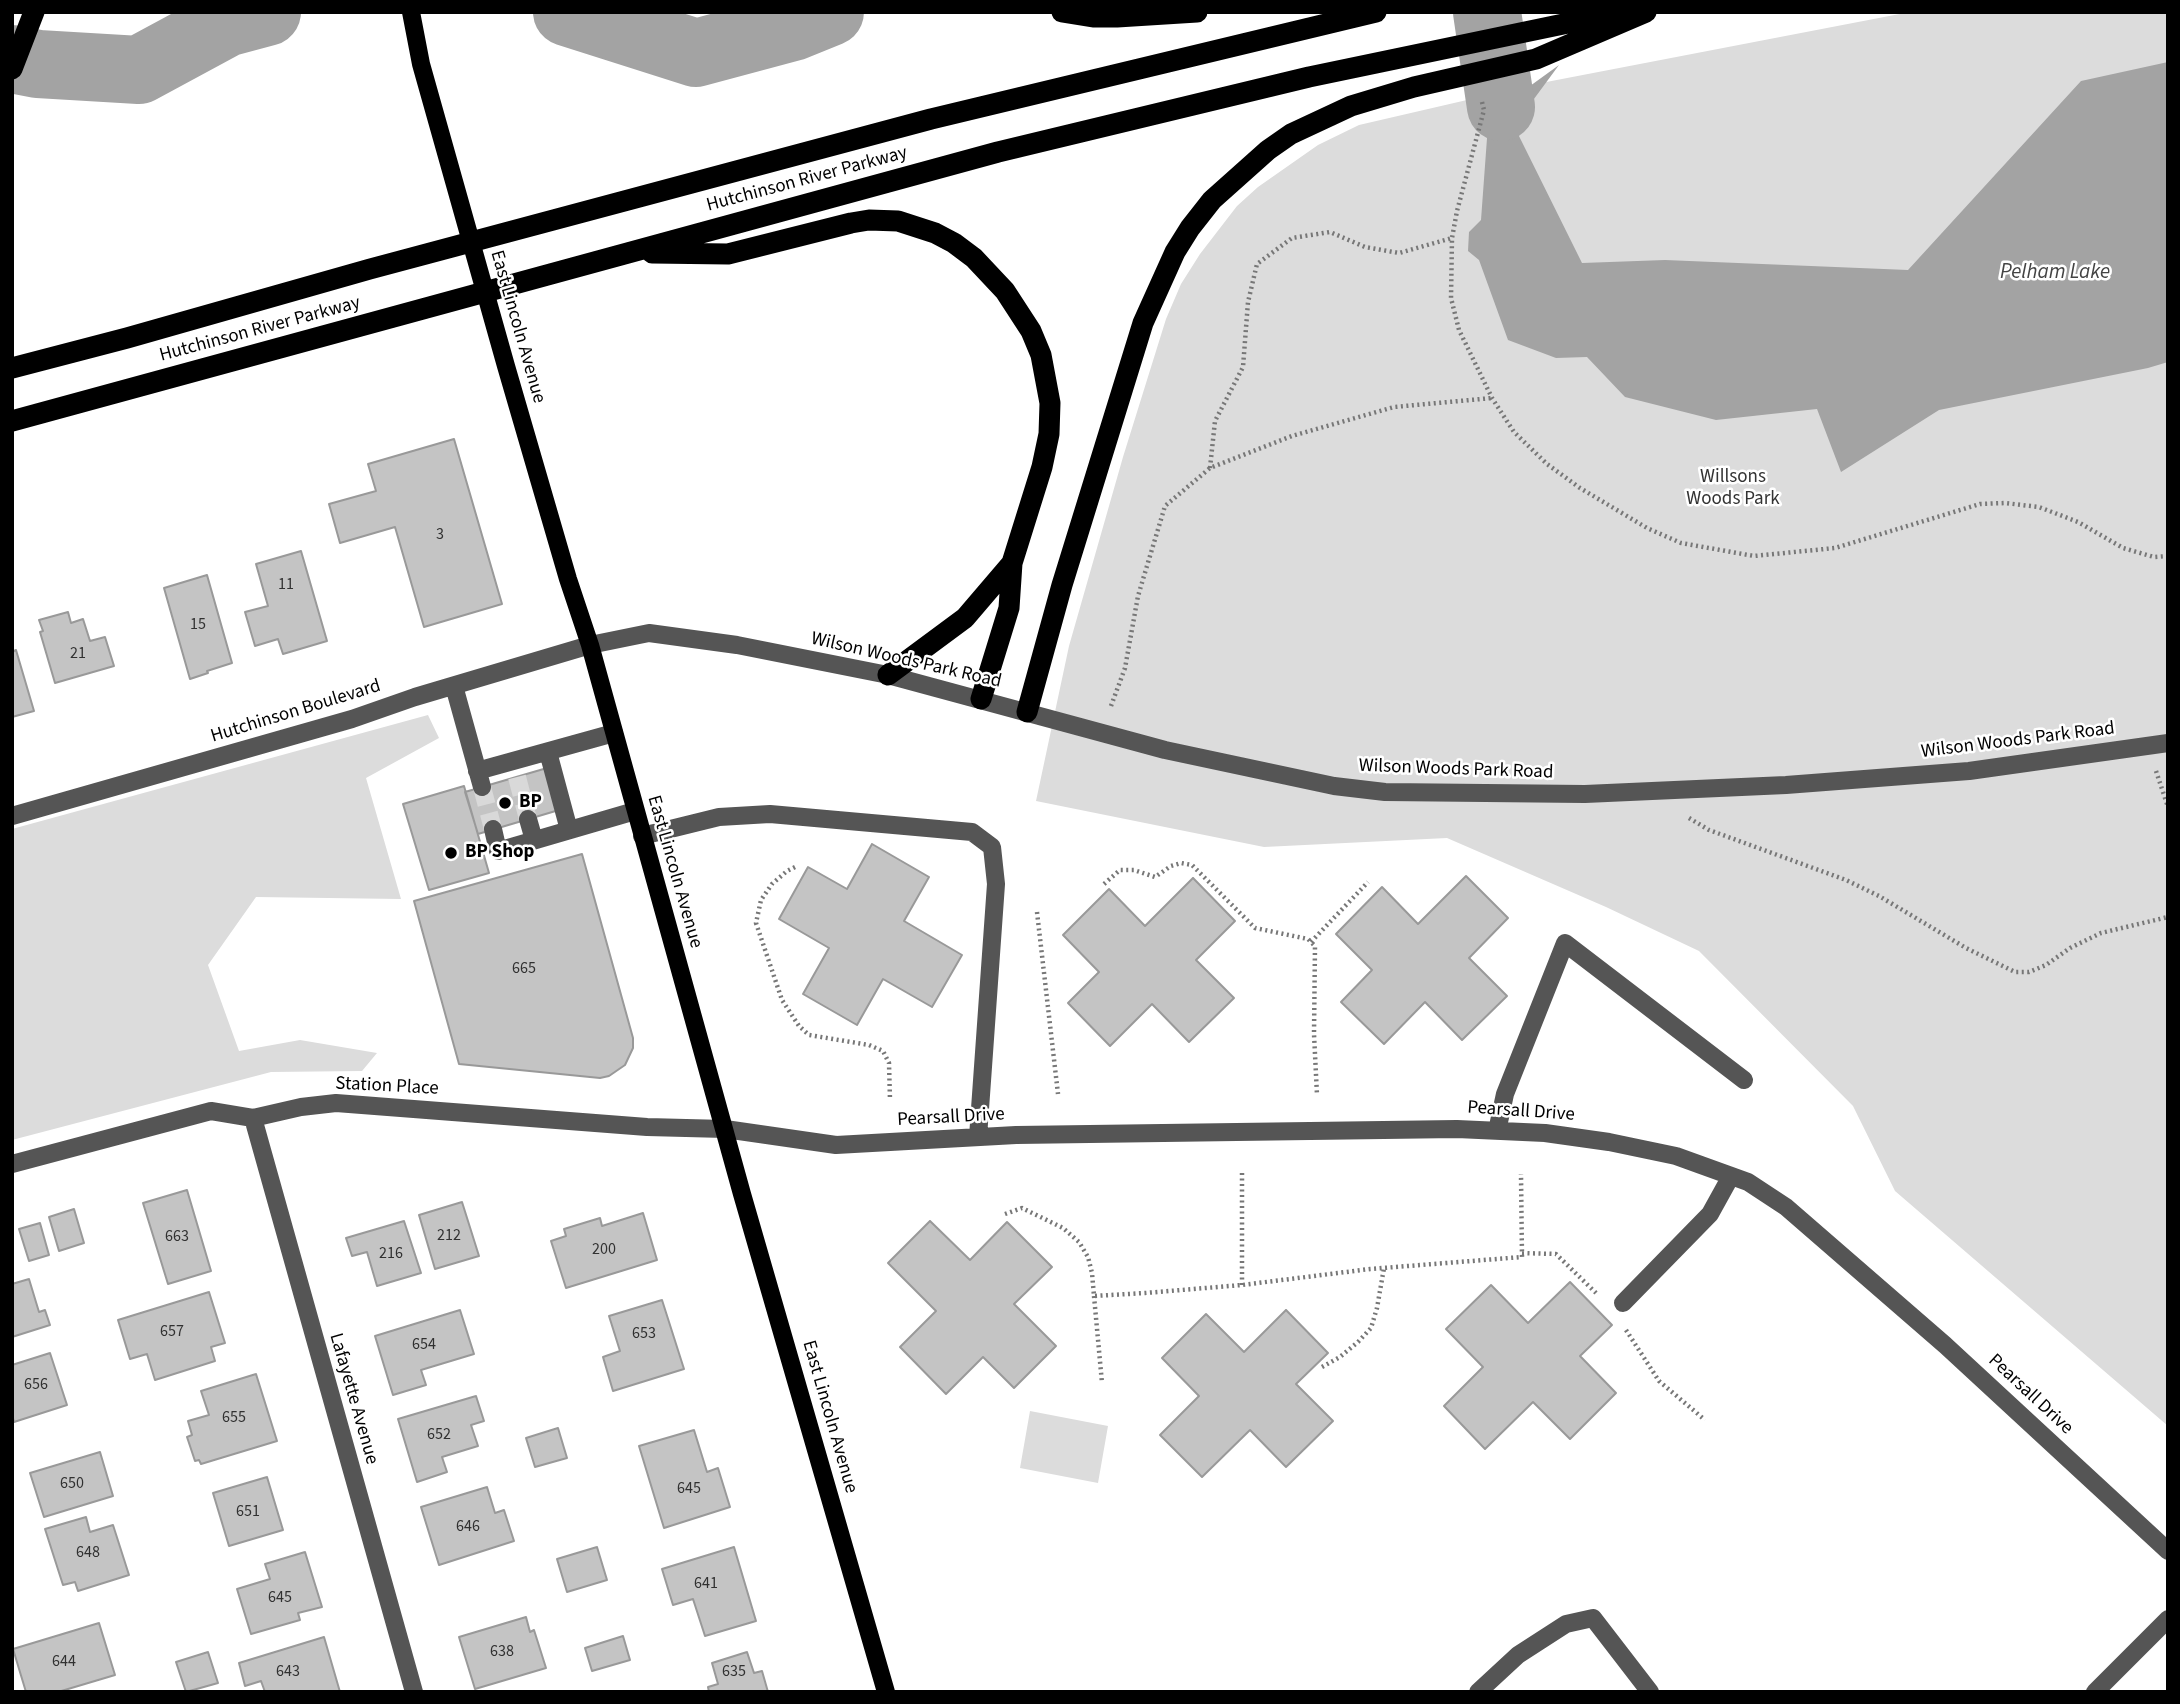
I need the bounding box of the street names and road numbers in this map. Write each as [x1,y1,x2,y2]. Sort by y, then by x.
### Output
street label: Hutchinson River Parkway [704,142,910,218]
street label: East Lincoln Avenue [484,248,550,406]
street label: Hutchinson River Parkway [157,292,363,368]
street label: Wilson Woods Park Road [809,628,1003,694]
street label: Hutchinson Boulevard [208,675,384,749]
street label: Wilson Woods Park Road [1920,718,2116,764]
street label: Wilson Woods Park Road [1358,755,1554,785]
street label: East Lincoln Avenue [641,793,707,951]
street label: Station Place [335,1073,439,1101]
street label: Pearsall Drive [1466,1097,1576,1127]
street label: Pearsall Drive [897,1104,1005,1132]
street label: Lafayette Avenue [323,1331,383,1467]
street label: East Lincoln Avenue [796,1338,862,1496]
street label: Pearsall Drive [1983,1350,2077,1440]

